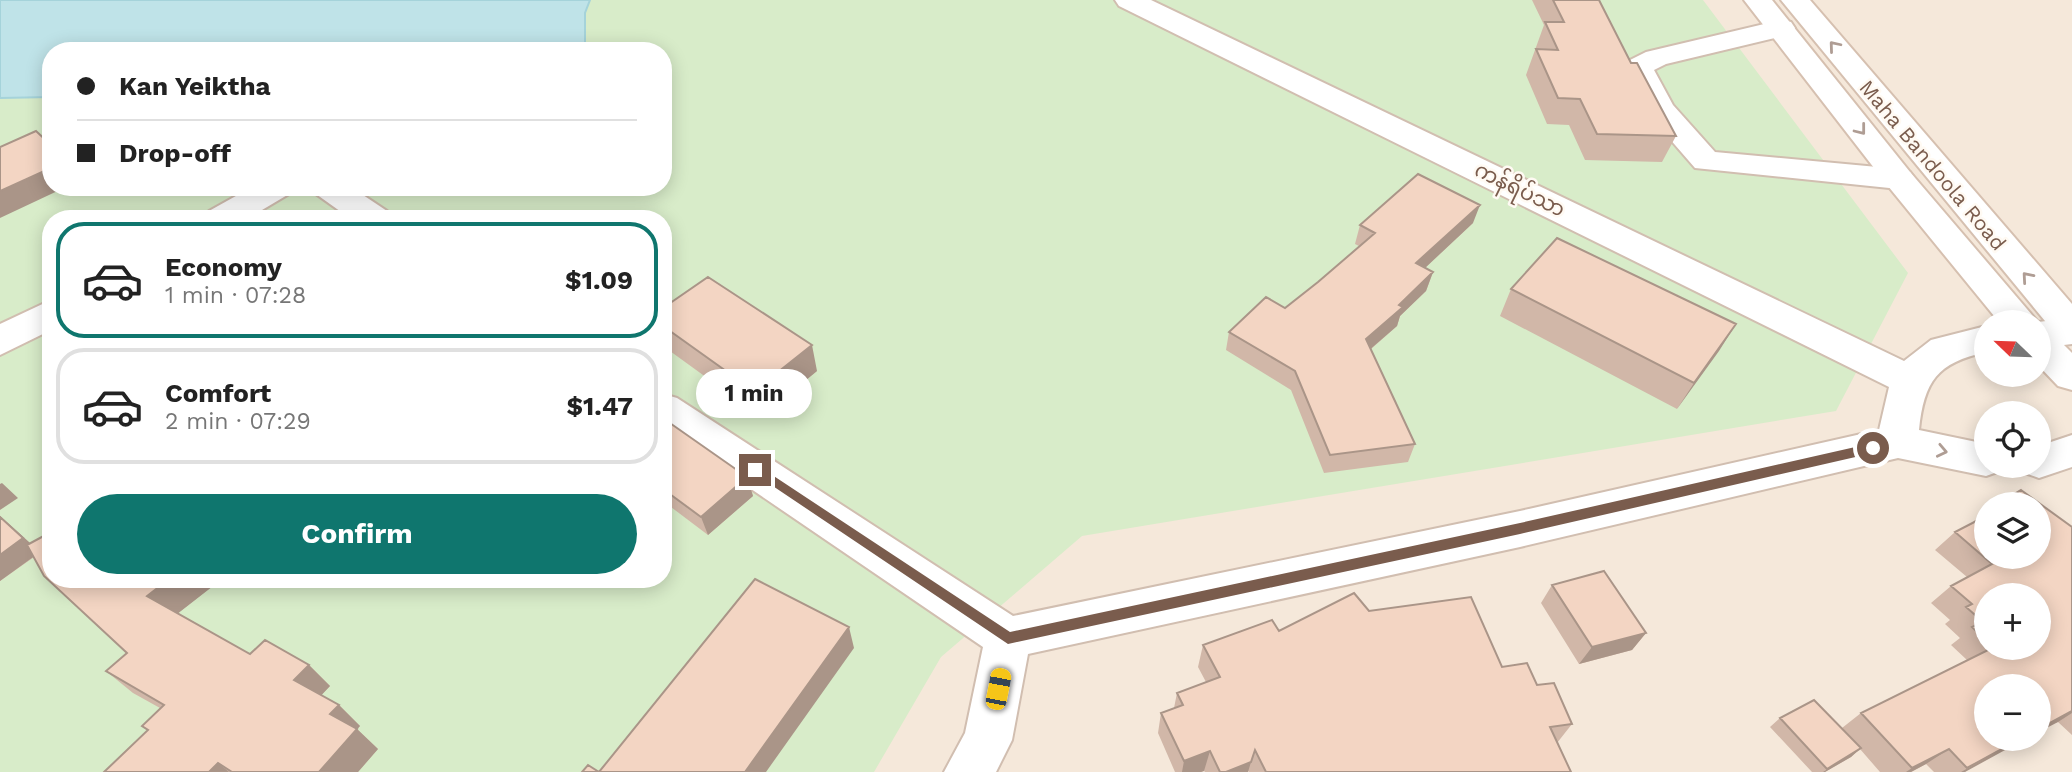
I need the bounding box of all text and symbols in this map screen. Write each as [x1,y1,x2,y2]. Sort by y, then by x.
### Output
one-way arrow [1830,41,1842,54]
text: Kan Yeiktha [119,71,271,101]
street label: Maha Bandoola Road [1854,75,2012,255]
one-way arrow [1853,123,1866,135]
text: Drop-off [119,138,231,168]
street label: ကန်ရိပ်သာ [1469,154,1571,226]
icon: car [81,249,144,312]
text: Economy [165,252,282,282]
text: $1.09 [565,265,633,295]
one-way arrow [2023,273,2035,286]
text: 1 min · 07:28 [165,282,306,309]
north arrow [1974,310,2051,387]
map controls [1974,310,2051,751]
callout: 1 min [697,368,813,418]
icon: car [81,375,144,438]
text: Comfort [165,378,271,408]
text: 1 min [724,380,784,407]
text: $1.47 [566,391,633,421]
button: locate [1974,401,2051,478]
text: 2 min · 07:29 [165,408,311,435]
route start [1857,432,1889,464]
one-way arrow [1936,442,1948,457]
route end [739,454,771,486]
button: layers [1974,492,2051,569]
button: Confirm [77,494,637,574]
button: + [1974,583,2051,660]
car [984,666,1013,712]
button: − [1974,674,2051,751]

